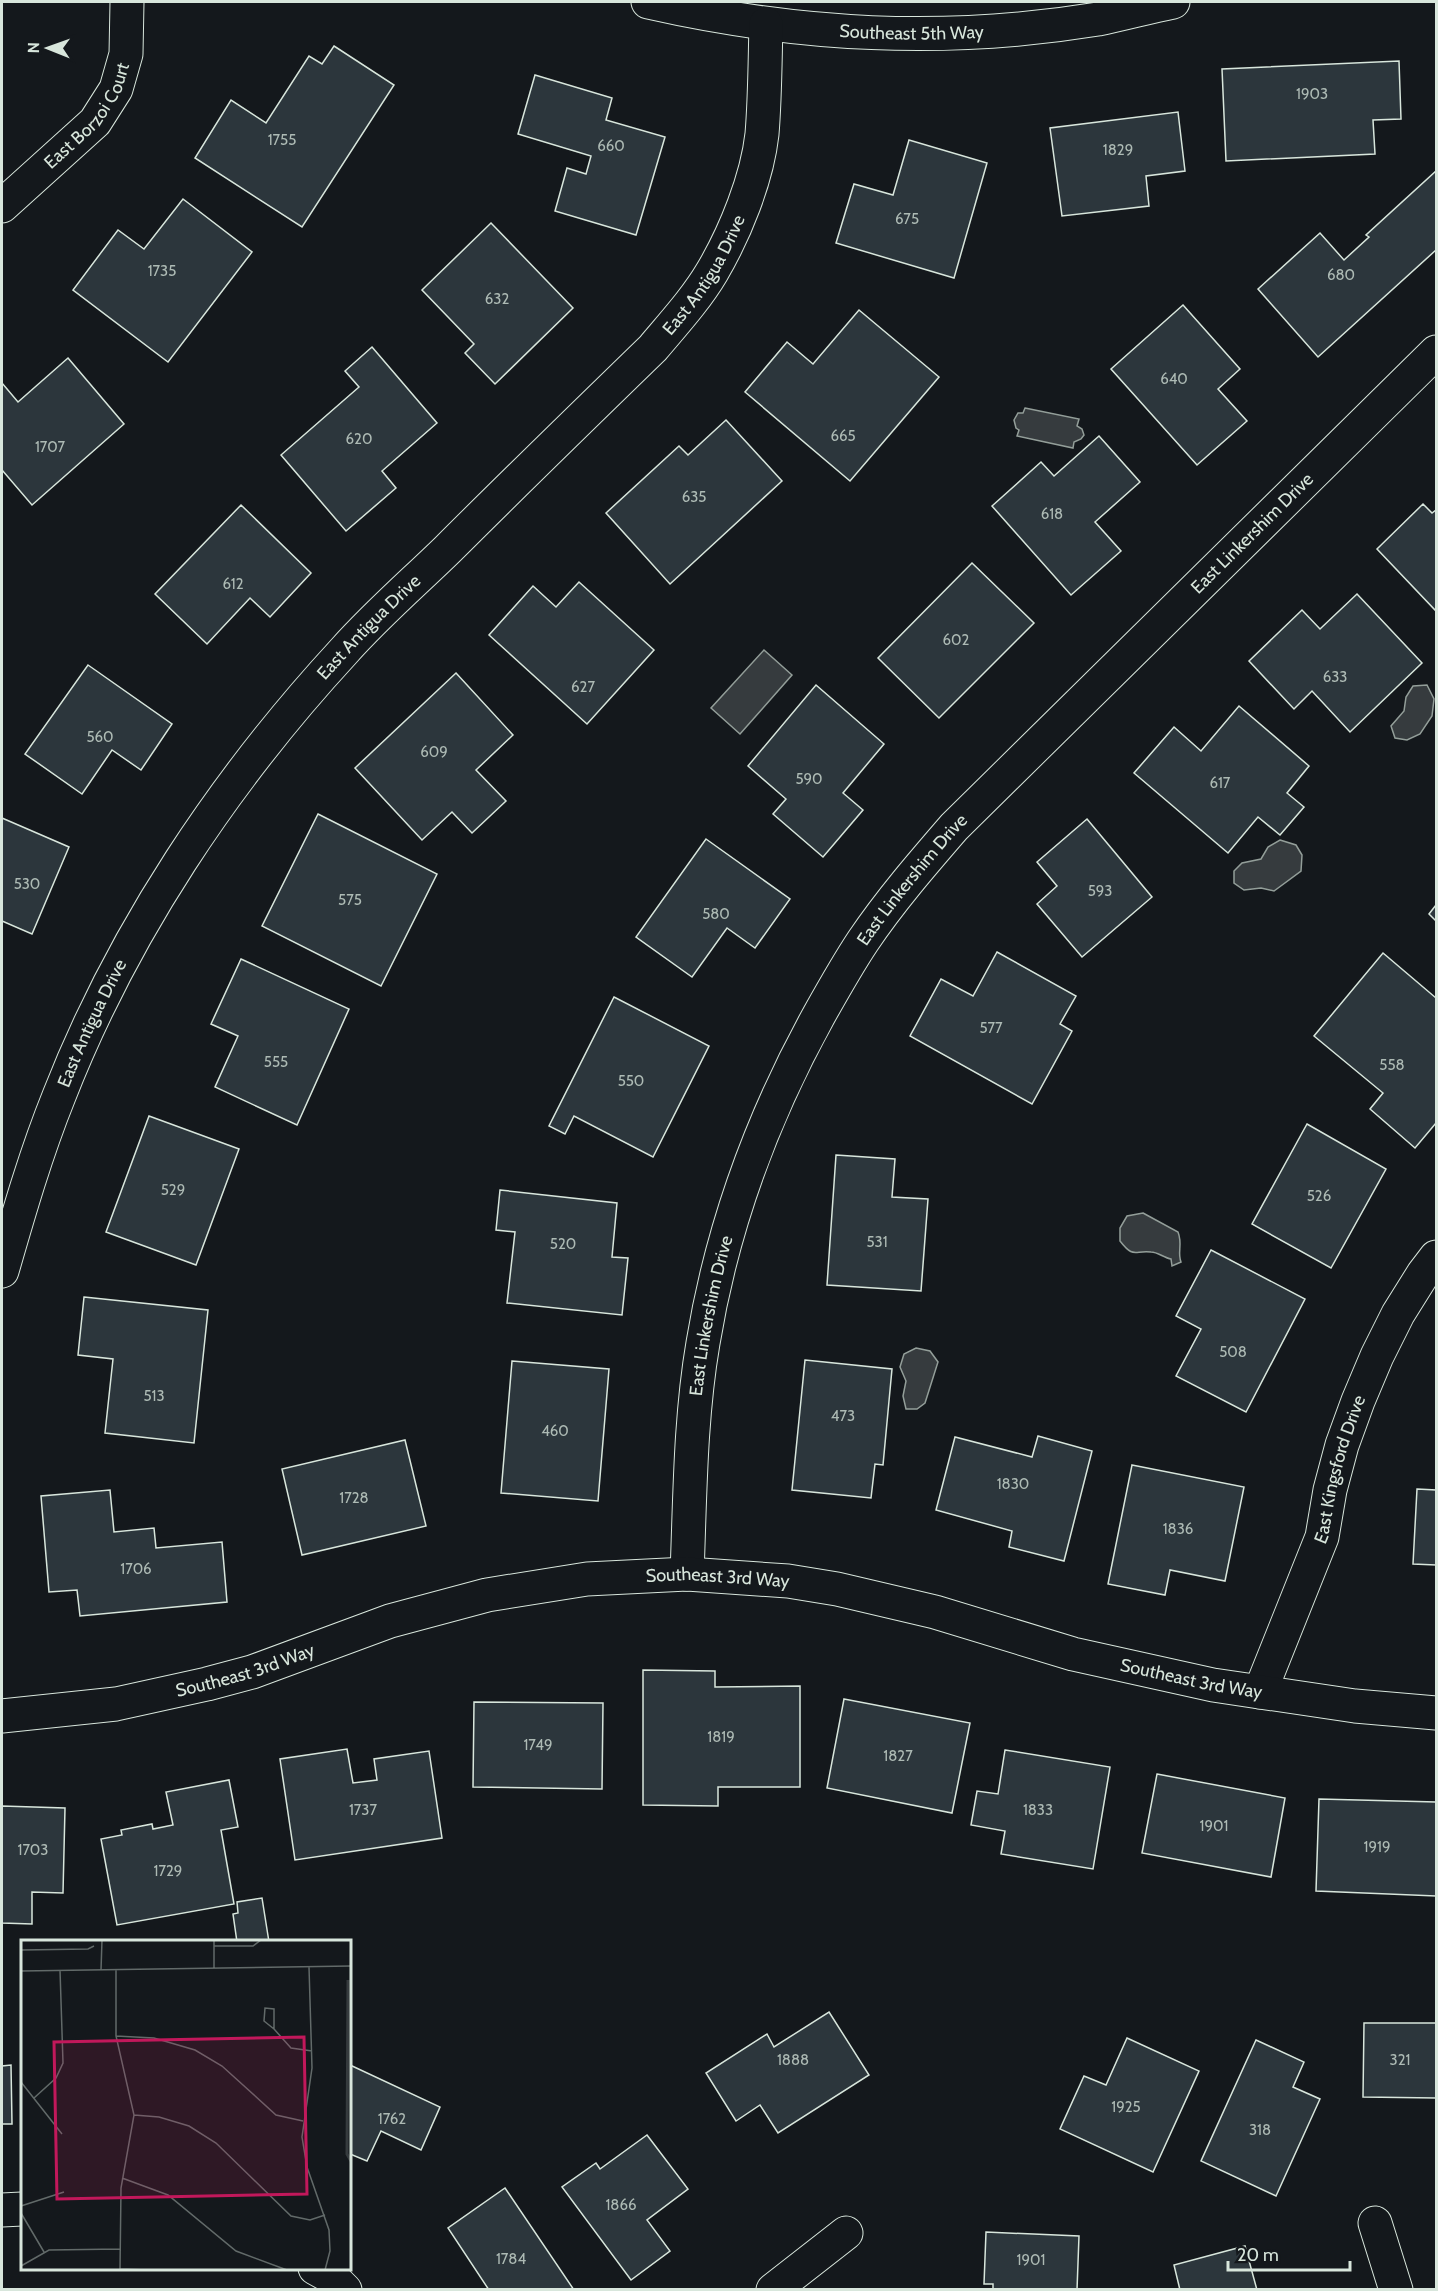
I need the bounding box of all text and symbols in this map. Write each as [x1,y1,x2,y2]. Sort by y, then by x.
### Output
north arrow [18,18,78,78]
street label: Southeast 5th Way [839,20,984,45]
text: N [24,42,43,54]
street label: East Borzoi Court [40,60,134,173]
house number: 1903 [1296,85,1328,103]
house number: 1755 [268,131,296,149]
house number: 660 [597,137,625,155]
house number: 1829 [1103,141,1133,159]
house number: 675 [895,210,919,228]
street label: East Antigua Drive [658,212,750,340]
house number: 1735 [148,262,176,280]
house number: 680 [1327,266,1355,284]
house number: 632 [485,290,509,308]
house number: 640 [1160,370,1188,388]
house number: 665 [830,427,856,445]
house number: 620 [346,430,372,448]
house number: 1707 [35,438,66,456]
street label: East Linkershim Drive [1186,468,1318,598]
house number: 635 [682,488,706,506]
house number: 618 [1041,505,1063,523]
street label: East Antigua Drive [312,570,425,684]
house number: 612 [222,575,244,593]
house number: 602 [943,631,970,649]
house number: 633 [1323,668,1347,686]
house number: 627 [571,678,595,696]
house number: 560 [86,728,114,746]
house number: 609 [420,743,448,761]
house number: 590 [795,770,823,788]
house number: 617 [1210,774,1231,792]
street label: East Linkershim Drive [852,809,972,950]
house number: 530 [14,875,40,893]
house number: 593 [1088,882,1112,900]
house number: 575 [338,891,362,909]
house number: 580 [702,905,730,923]
street label: East Antigua Drive [53,955,131,1090]
house number: 577 [979,1019,1003,1037]
house number: 555 [264,1053,288,1071]
house number: 558 [1379,1056,1405,1074]
house number: 550 [618,1072,644,1090]
house number: 529 [161,1181,185,1199]
house number: 526 [1307,1187,1331,1205]
street label: East Linkershim Drive [685,1233,738,1397]
house number: 531 [866,1233,888,1251]
house number: 520 [550,1235,576,1253]
house number: 508 [1219,1343,1247,1361]
house number: 513 [143,1387,165,1405]
street label: East Kingsford Drive [1309,1392,1370,1547]
house number: 473 [831,1407,855,1425]
house number: 460 [541,1422,569,1440]
house number: 1830 [997,1475,1029,1493]
house number: 1728 [339,1489,369,1507]
house number: 1836 [1163,1520,1193,1538]
house number: 1706 [120,1560,152,1578]
street label: Southeast 3rd Way [645,1563,790,1592]
street label: Southeast 3rd Way [174,1639,317,1702]
street label: Southeast 3rd Way [1118,1654,1264,1703]
house number: 1819 [707,1728,735,1746]
house number: 1749 [523,1736,553,1754]
house number: 1827 [883,1747,913,1765]
house number: 1737 [349,1801,377,1819]
house number: 1833 [1023,1801,1053,1819]
house number: 1901 [1200,1817,1228,1835]
house number: 1919 [1364,1838,1390,1856]
house number: 1703 [18,1841,48,1859]
house number: 1729 [154,1862,182,1880]
inset map [21,1940,351,2270]
house number: 1888 [777,2051,809,2069]
house number: 321 [1390,2051,1410,2069]
house number: 1925 [1111,2098,1141,2116]
house number: 1762 [378,2110,406,2128]
house number: 318 [1249,2121,1271,2139]
house number: 1866 [605,2196,637,2214]
scale bar [1228,2234,1350,2272]
text: 20 m [1237,2244,1279,2266]
house number: 1784 [496,2250,526,2268]
house number: 1901 [1017,2251,1045,2269]

